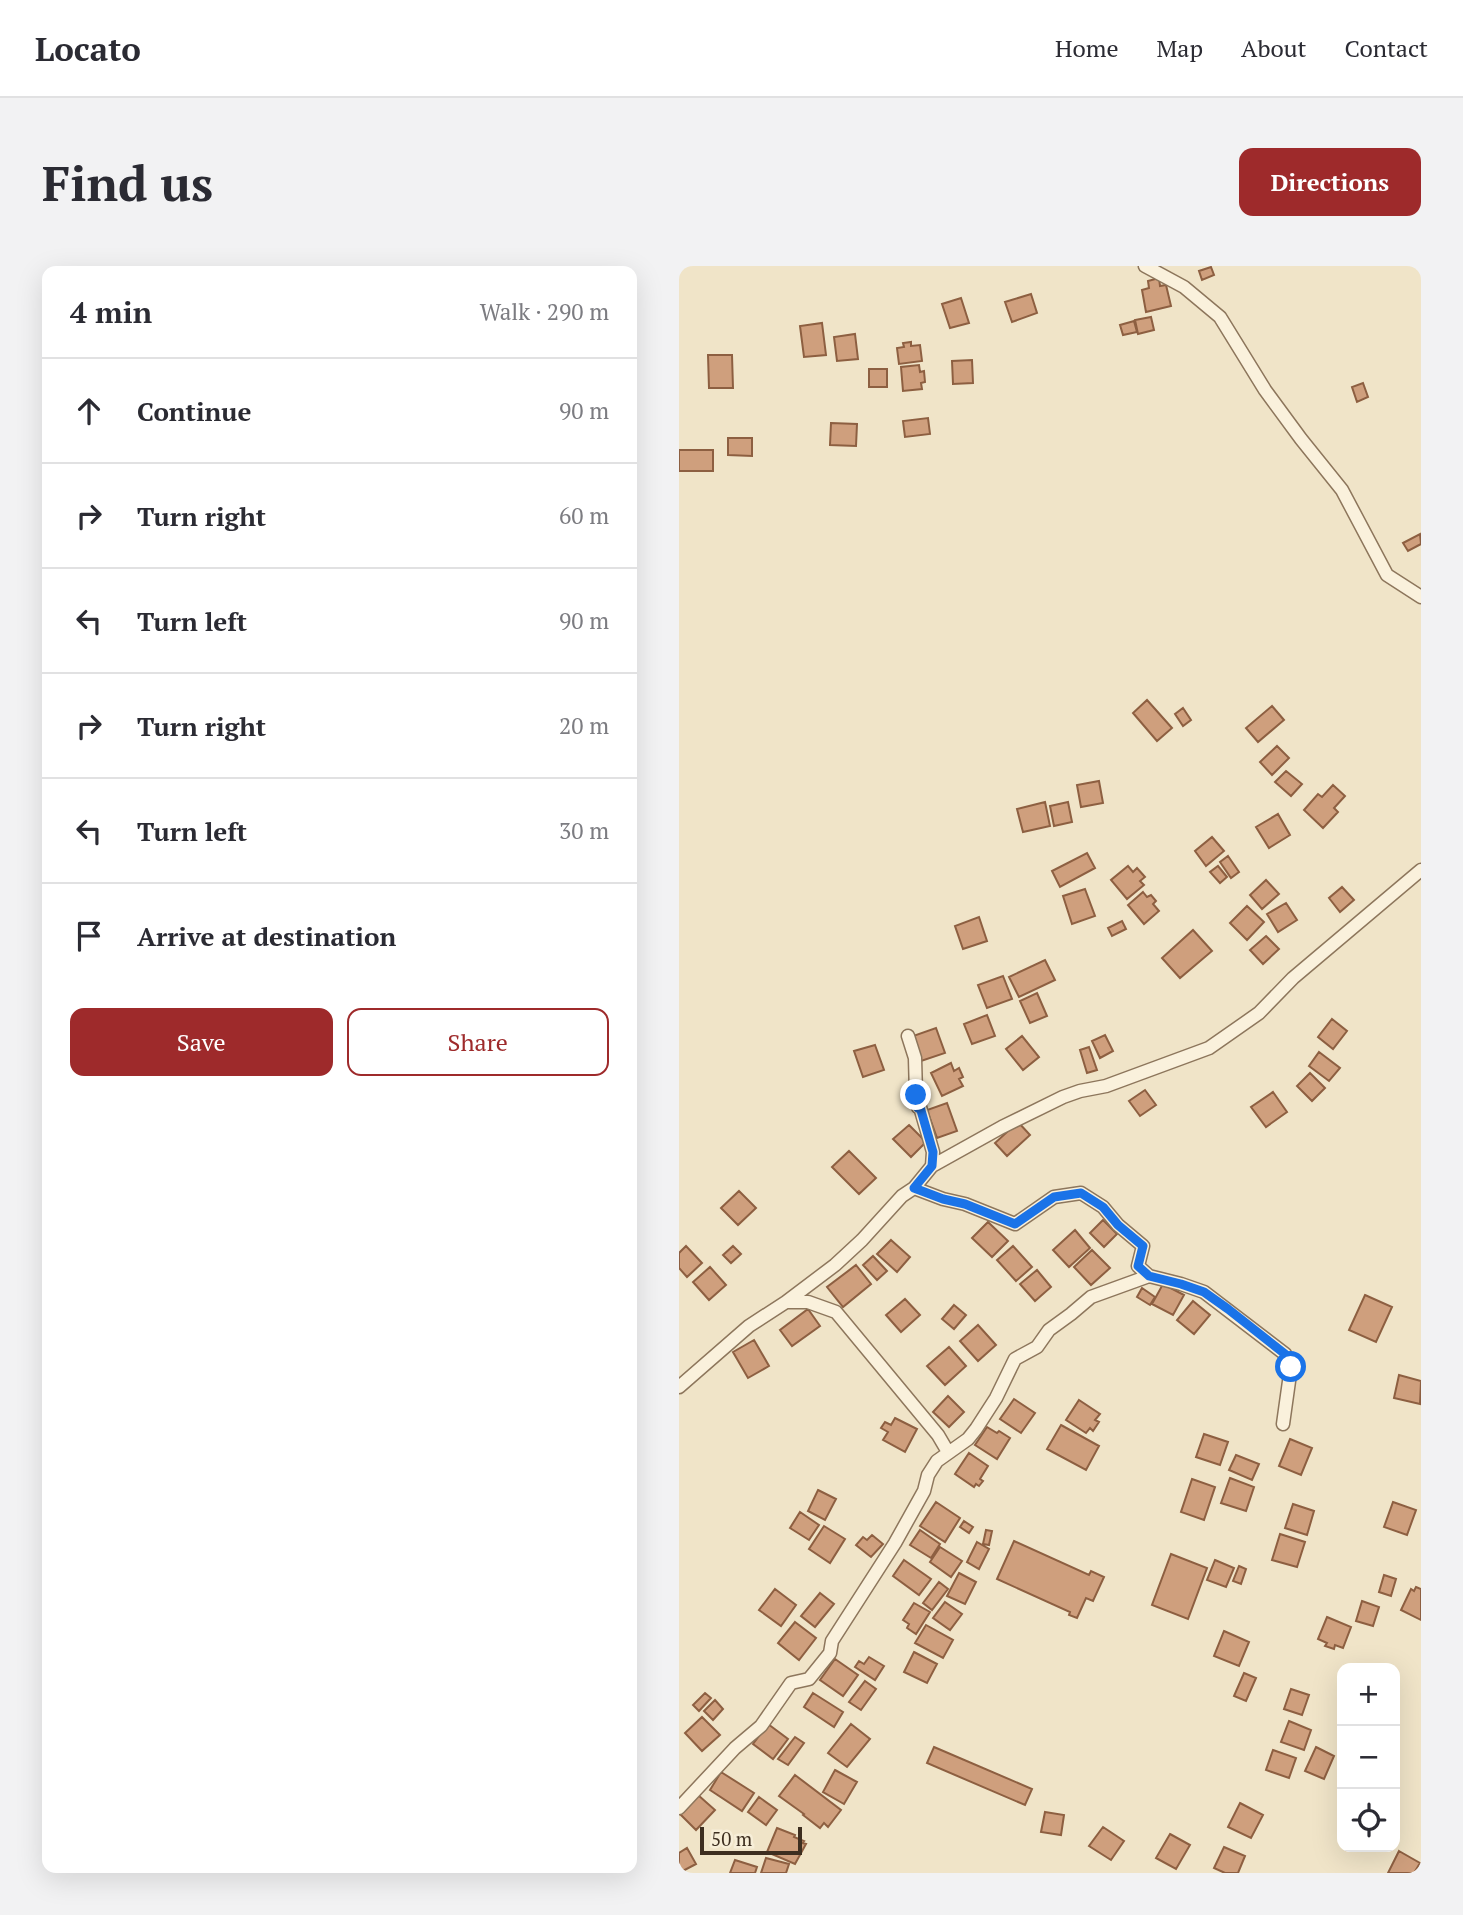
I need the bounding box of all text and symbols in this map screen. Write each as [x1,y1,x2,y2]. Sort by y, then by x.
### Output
text: Locato [35,27,141,70]
text: Home [1055,32,1119,64]
text: Map [1157,32,1203,64]
text: About [1241,32,1307,64]
text: Contact [1345,32,1428,64]
button: Directions [1239,148,1421,216]
text: Find us [42,150,213,215]
text: 4 min [70,292,152,332]
text: Walk · 290 m [480,296,609,327]
icon: ahead [70,392,108,430]
text: Continue [137,394,251,428]
text: 90 m [559,395,609,426]
icon: right [70,497,108,535]
text: Turn right [137,499,266,533]
text: 60 m [559,500,609,531]
icon: left [70,602,108,640]
text: Turn left [137,604,247,638]
text: 90 m [559,605,609,636]
icon: right [70,707,108,745]
text: Turn right [137,709,266,743]
text: 20 m [559,710,609,741]
icon: left [70,812,108,850]
text: Turn left [137,814,247,848]
text: 30 m [559,815,609,846]
icon: arrive [70,917,108,955]
text: Arrive at destination [137,919,396,953]
button: Save [70,1008,333,1076]
button: Share [347,1008,609,1076]
route end [900,1079,931,1110]
route start [1275,1351,1306,1382]
map controls [1337,1663,1400,1852]
button: + [1337,1663,1400,1726]
button: − [1337,1726,1400,1789]
button: locate [1337,1789,1400,1852]
scale bar [700,1824,801,1856]
text: 50 m [711,1826,752,1851]

